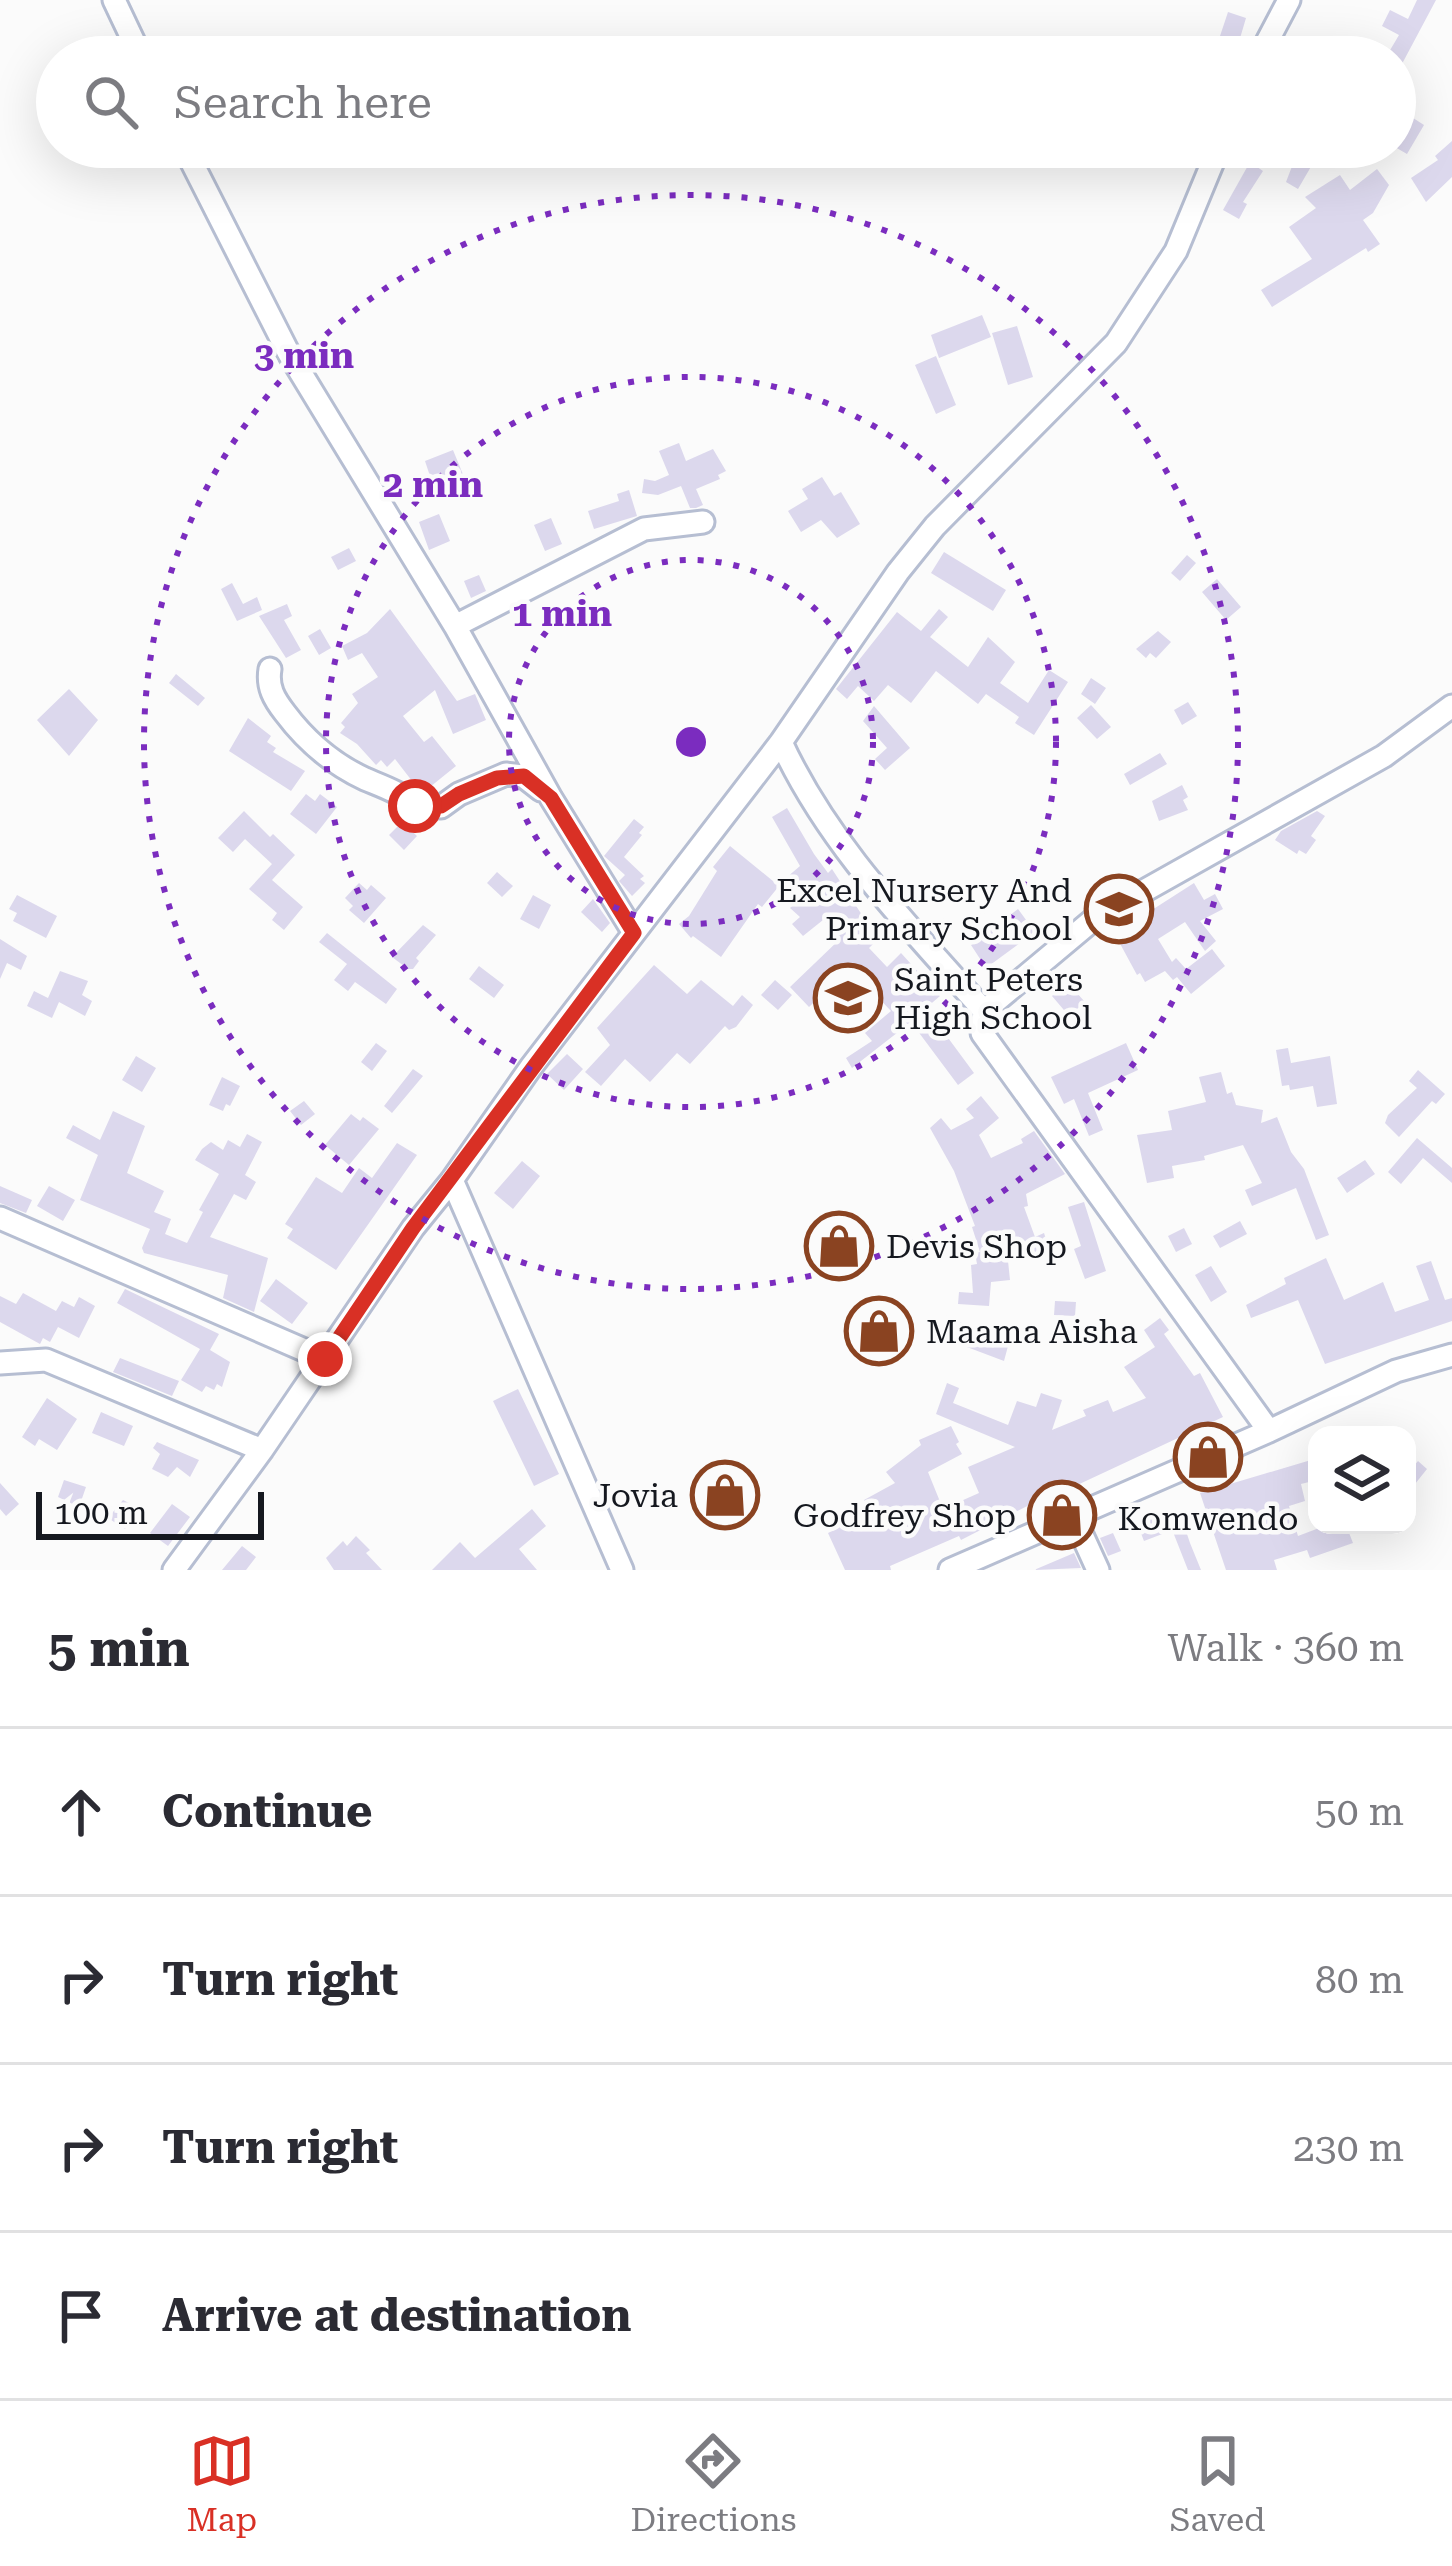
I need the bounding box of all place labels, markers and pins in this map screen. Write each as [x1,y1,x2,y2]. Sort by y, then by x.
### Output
centre of rings [670,721,712,763]
place label: Excel Nursery And Primary School [776,871,1072,948]
school or university icon: Excel Nursery And Primary School [1084,874,1154,944]
place label: Saint Peters High School [894,960,1092,1037]
school or university icon: Saint Peters High School [813,963,883,1033]
shop icon: Devis Shop [804,1211,874,1281]
place label: Devis Shop [886,1227,1067,1266]
shop icon: Maama Aisha [844,1296,914,1366]
place label: Maama Aisha [926,1312,1138,1351]
shop icon: Komwendo [1173,1422,1243,1492]
shop icon: Jovia [690,1460,760,1530]
place label: Jovia [593,1476,678,1515]
shop icon: Godfrey Shop [1027,1480,1097,1550]
place label: Godfrey Shop [793,1496,1016,1535]
place label: Komwendo [1118,1499,1298,1538]

